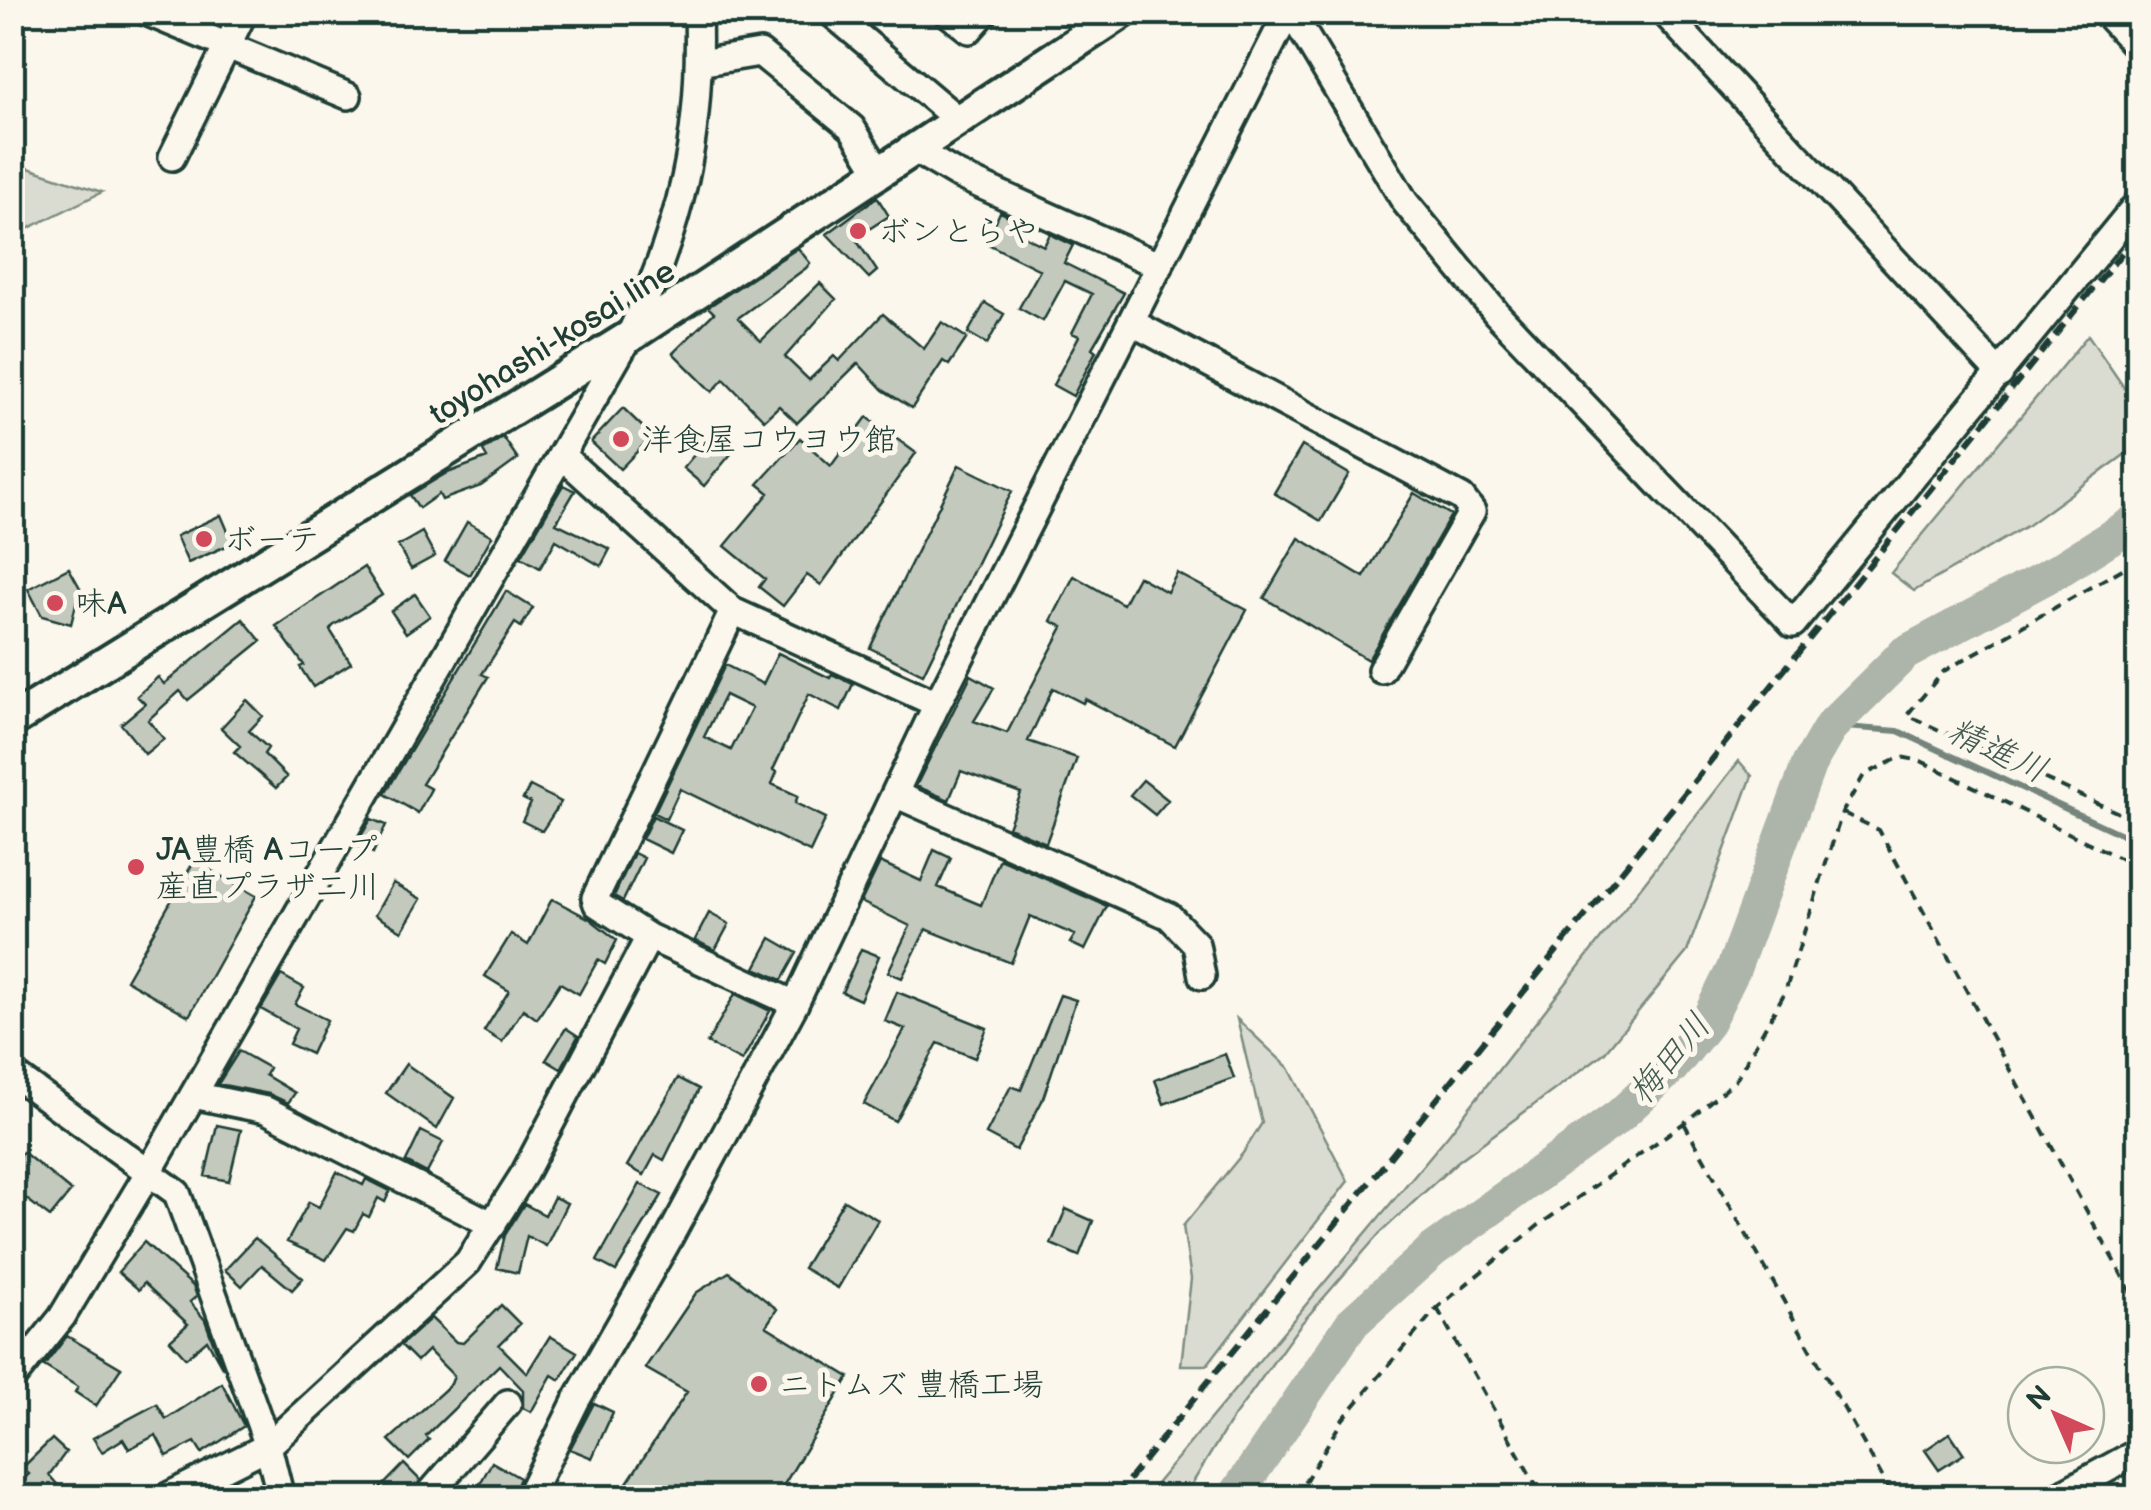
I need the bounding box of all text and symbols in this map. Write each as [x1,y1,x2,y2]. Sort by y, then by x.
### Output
place label: ボンとらや [878,213,1038,252]
marker: ボンとらや [847,220,869,242]
street label: toyohashi-kosai line [423,252,683,435]
place label: 洋食屋コウヨウ館 [641,421,897,460]
marker: 洋食屋コウヨウ館 [610,428,632,450]
place label: ボーテ [224,521,320,560]
marker: ボーテ [193,528,215,550]
place label: 味A [75,585,127,624]
marker: 味A [44,592,66,614]
water label: 精進川 [1941,710,2054,793]
place label: JA豊橋 Aコープ 産直プラザ二川 [156,831,380,907]
marker: JA豊橋 Aコープ 産直プラザ二川 [125,856,147,878]
water label: 梅田川 [1620,1005,1720,1113]
north arrow [2006,1365,2106,1465]
place label: ニトムズ 豊橋工場 [779,1366,1044,1405]
marker: ニトムズ 豊橋工場 [748,1373,770,1395]
text: N [2020,1379,2058,1417]

